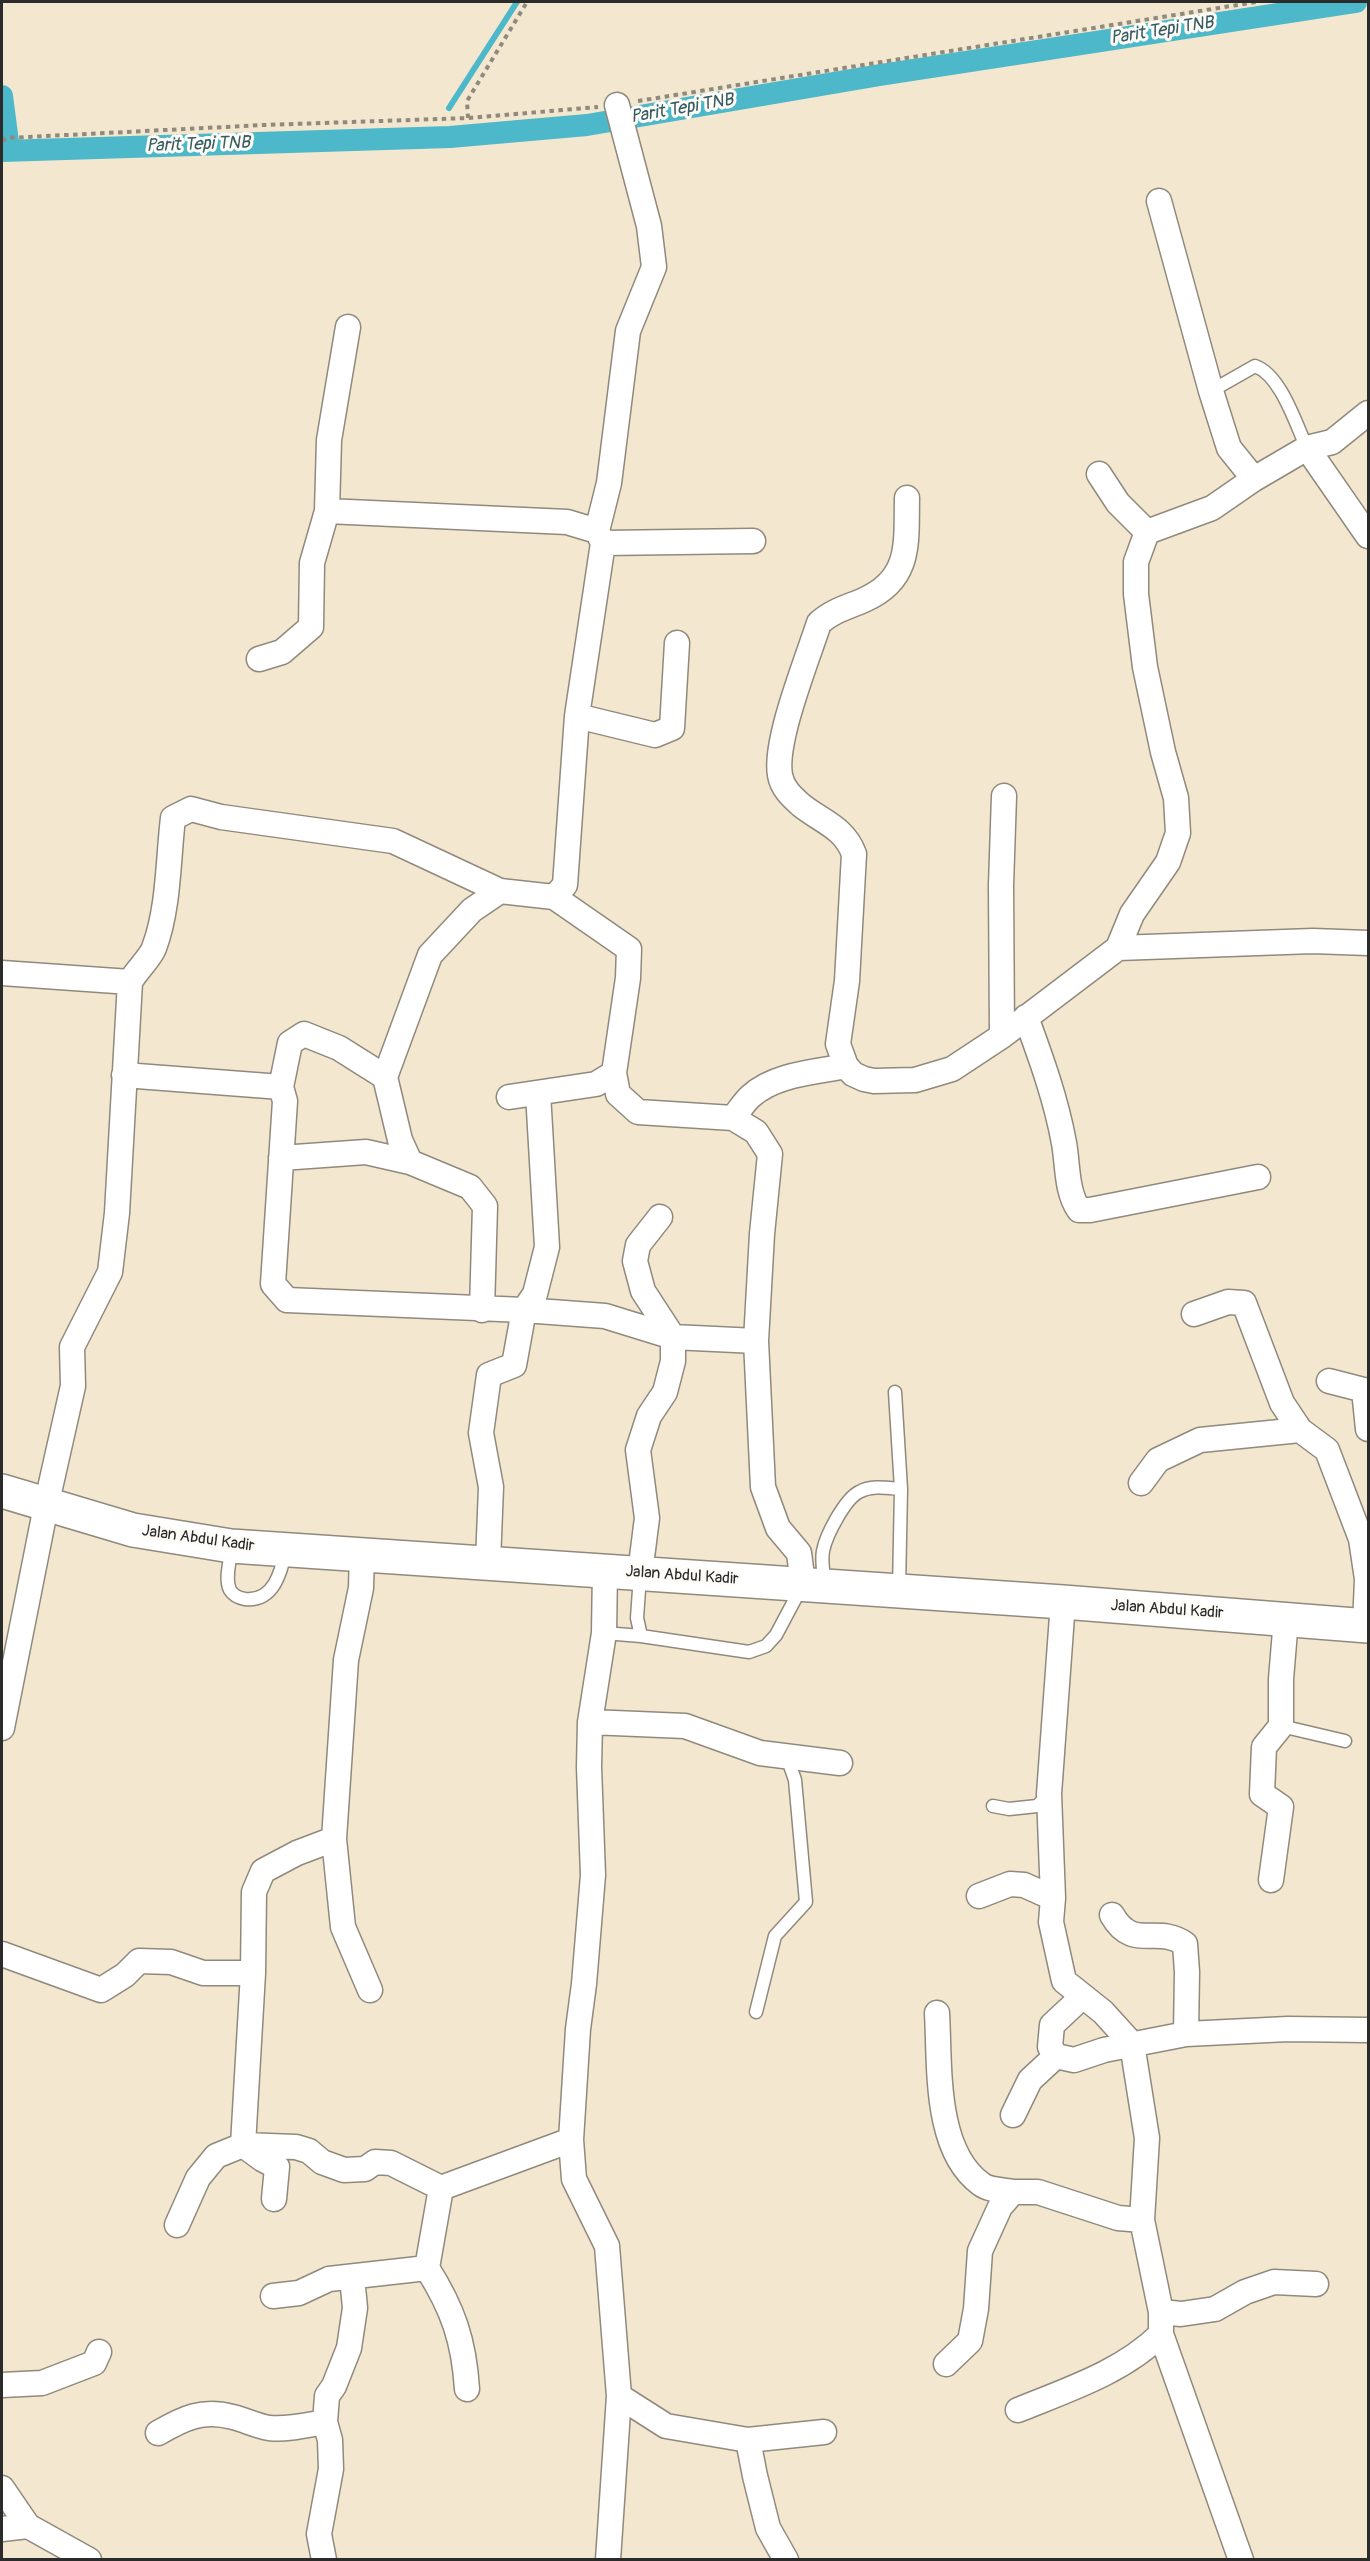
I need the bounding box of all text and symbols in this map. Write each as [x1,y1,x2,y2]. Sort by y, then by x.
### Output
water label: Parit Tepi TNB [1109,12,1215,50]
water label: Parit Tepi TNB [629,89,735,129]
water label: Parit Tepi TNB [146,132,250,158]
street label: Jalan Abdul Kadir [141,1522,255,1556]
street label: Jalan Abdul Kadir [625,1562,739,1590]
street label: Jalan Abdul Kadir [1110,1596,1224,1624]

